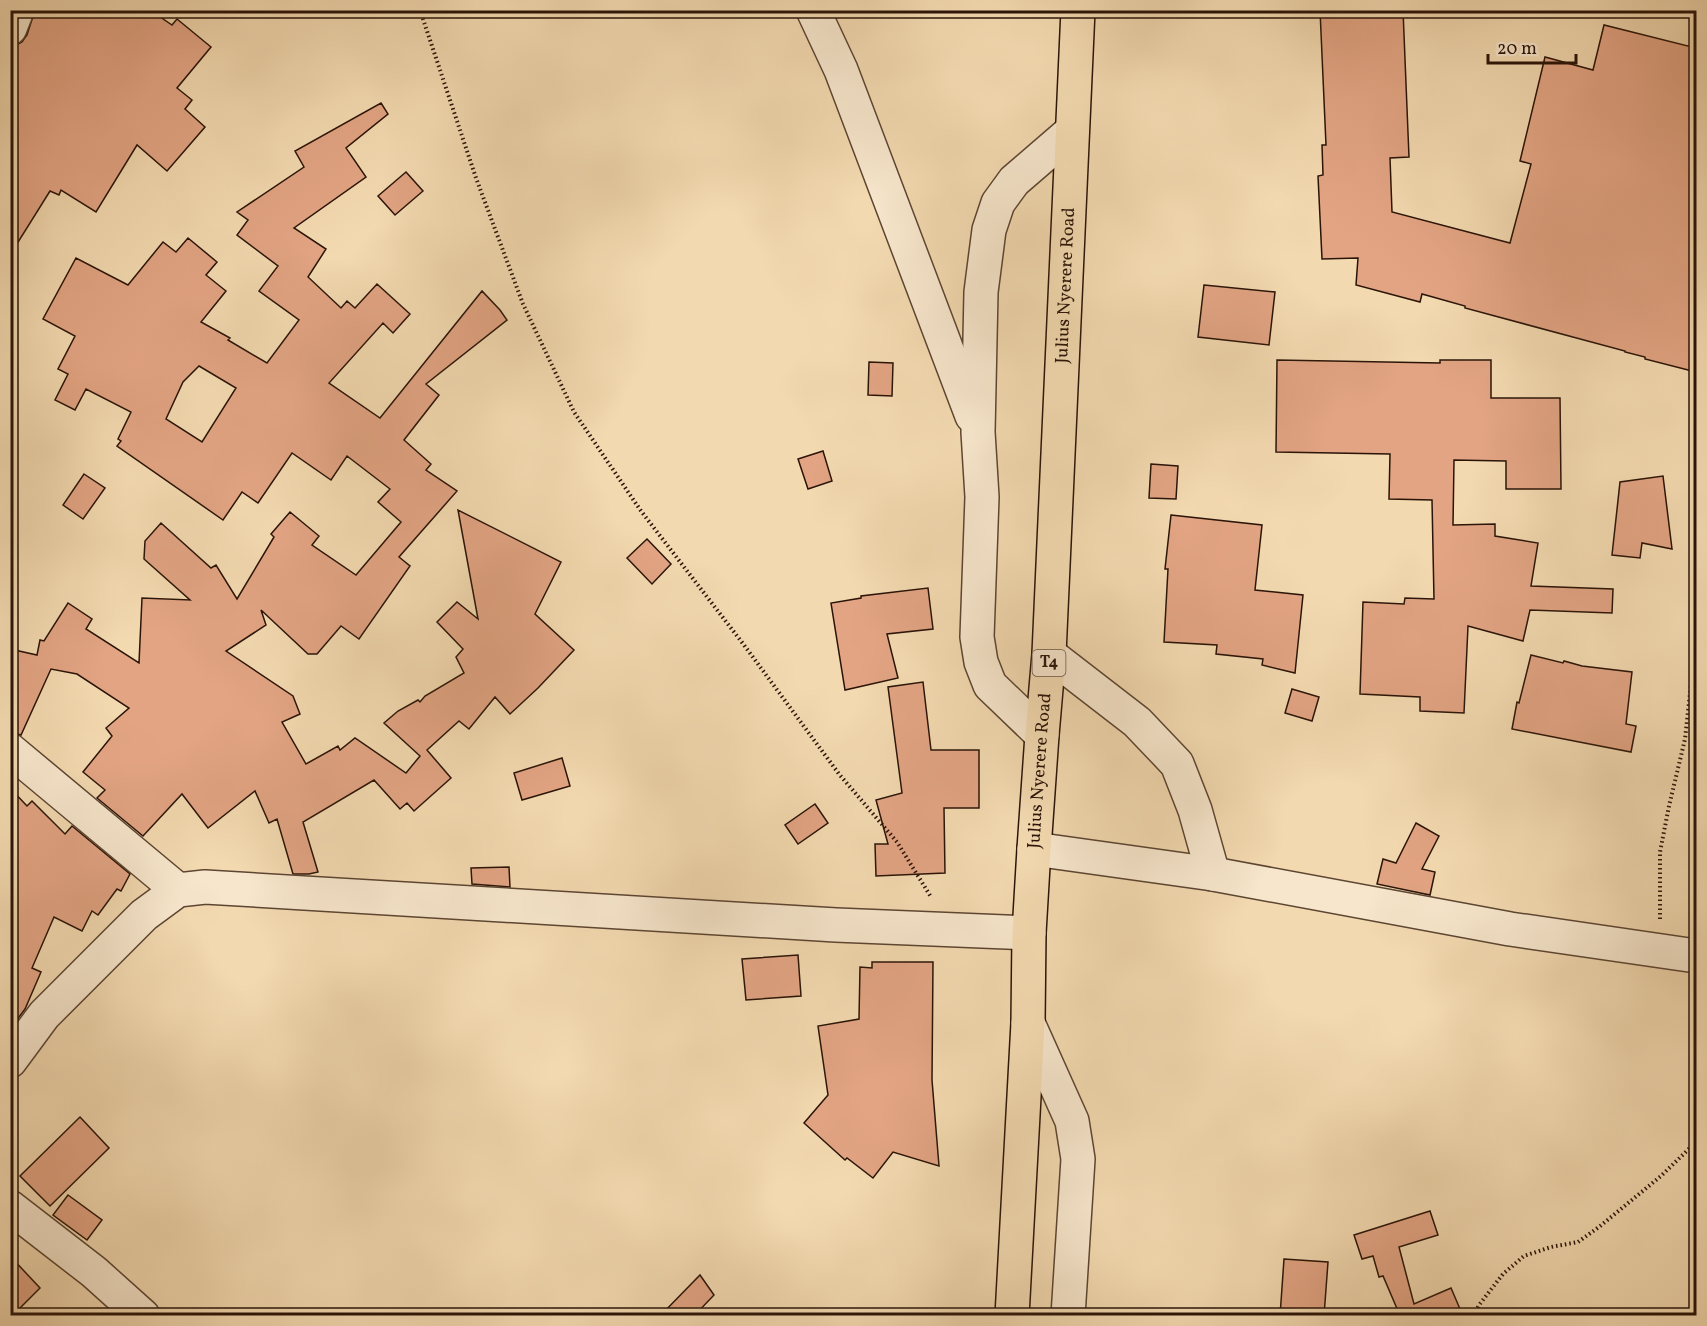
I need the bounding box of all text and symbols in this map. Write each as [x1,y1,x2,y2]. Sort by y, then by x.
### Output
scale bar [1488,27,1576,65]
text: 20 m [1497,37,1537,62]
street label: Julius Nyerere Road [1050,207,1082,364]
road number: T4 [1032,650,1066,676]
street label: Julius Nyerere Road [1022,692,1058,850]

